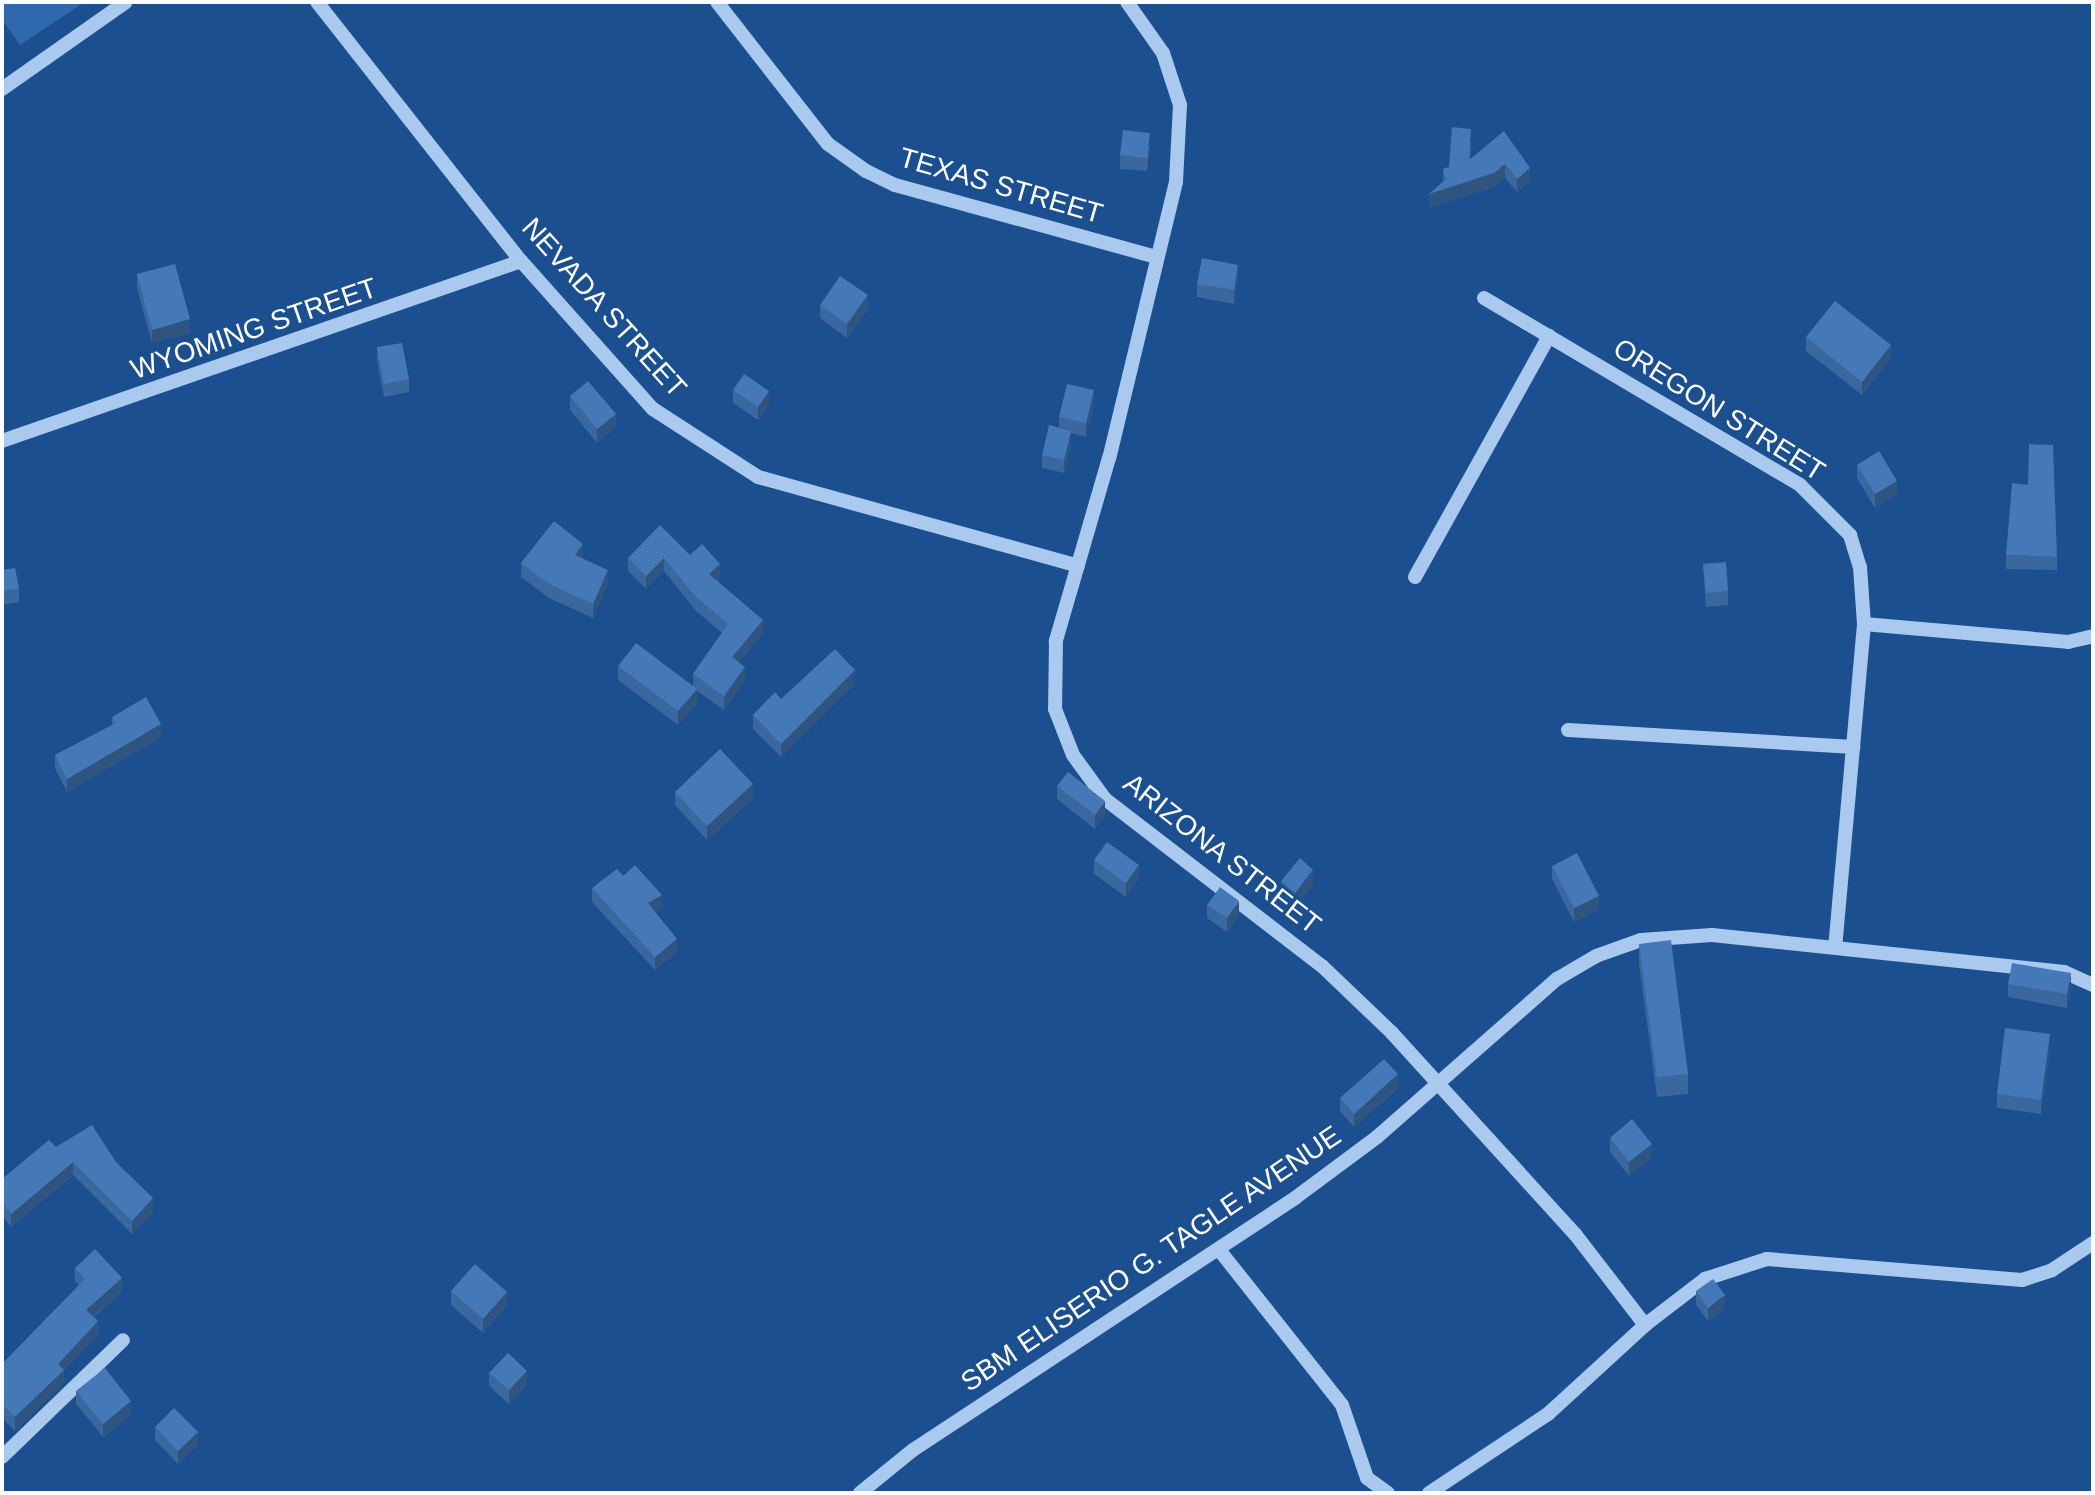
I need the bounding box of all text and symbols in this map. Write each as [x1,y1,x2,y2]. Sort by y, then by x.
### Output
street label: TEXAS STREET [895,141,1107,231]
street label: NEVADA STREET [514,211,694,405]
street label: WYOMING STREET [126,271,382,387]
street label: OREGON STREET [1607,331,1831,489]
street label: ARIZONA STREET [1116,766,1328,942]
street label: SBM ELISERIO G. TAGLE AVENUE [954,1118,1348,1400]

